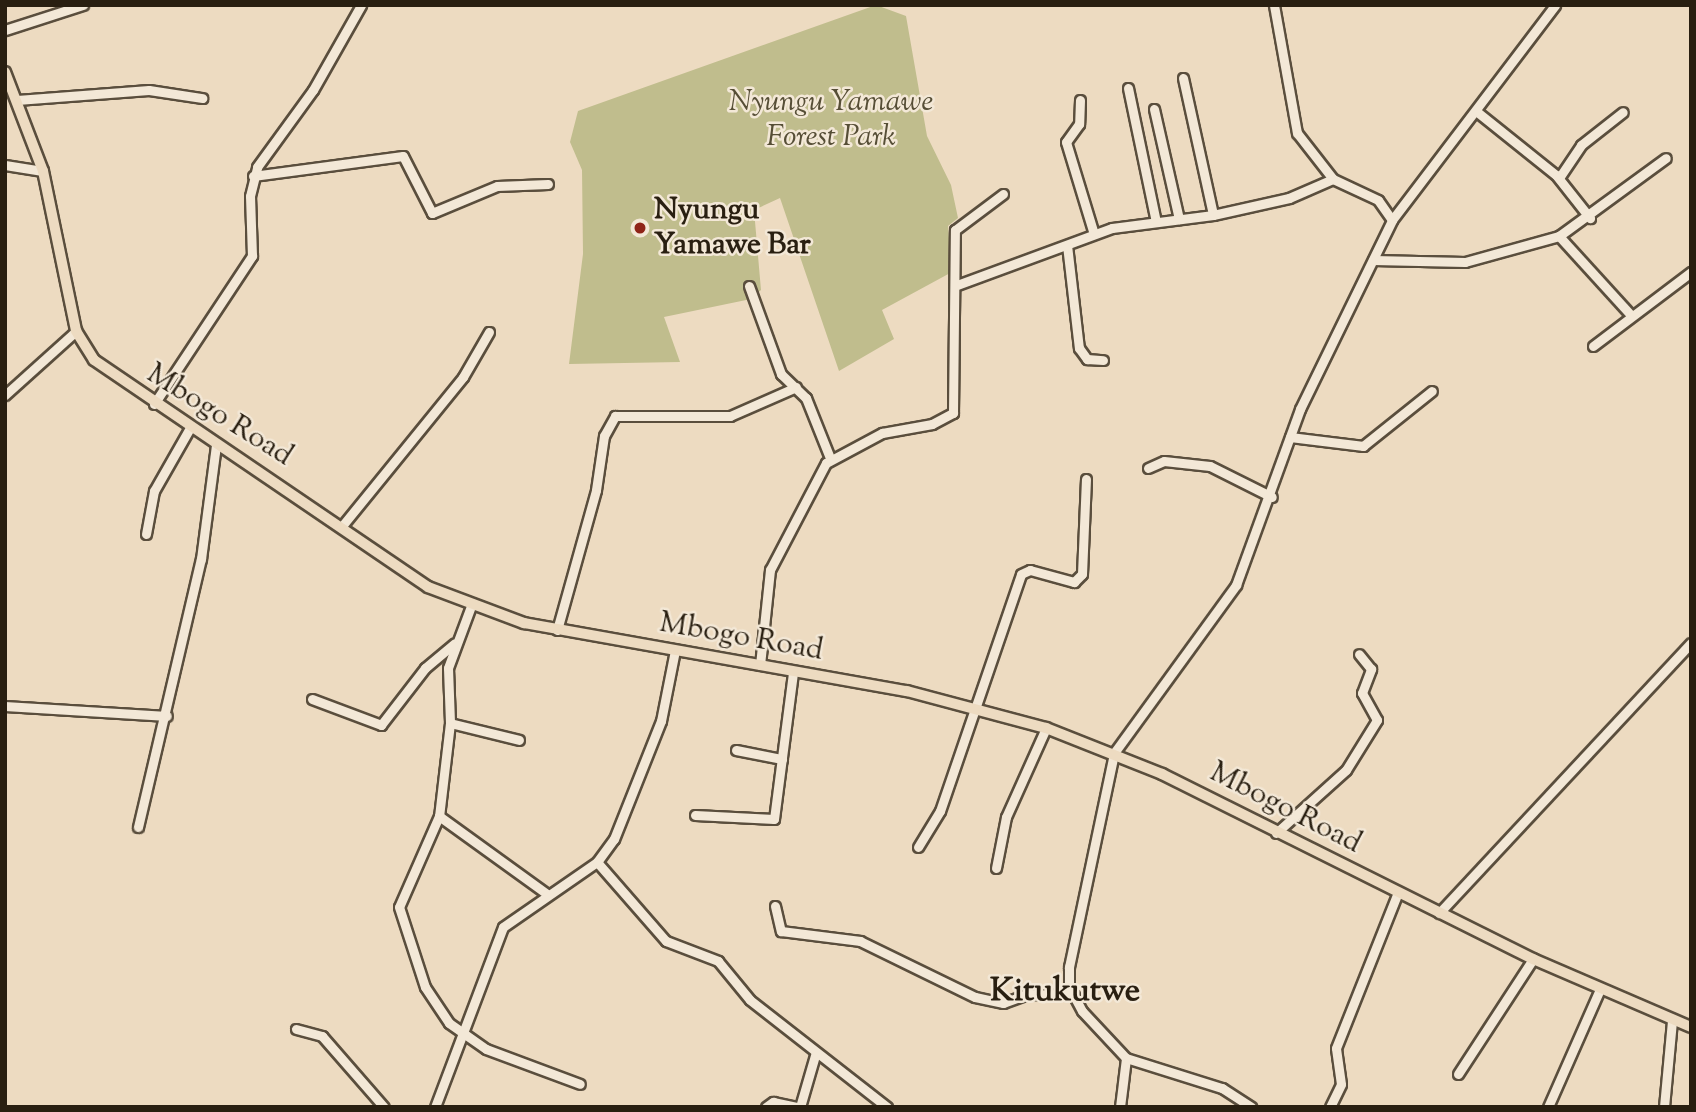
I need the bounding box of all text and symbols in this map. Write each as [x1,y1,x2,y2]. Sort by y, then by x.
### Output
park label: Nyungu Yamawe Forest Park [729,85,933,155]
place label: Nyungu Yamawe Bar [654,193,811,264]
marker: Nyungu Yamawe Bar [632,220,648,236]
street label: Mbogo Road [139,357,299,475]
street label: Mbogo Road [656,606,826,670]
street label: Mbogo Road [1203,755,1367,863]
district label: Kitukutwe [990,973,1140,1013]

